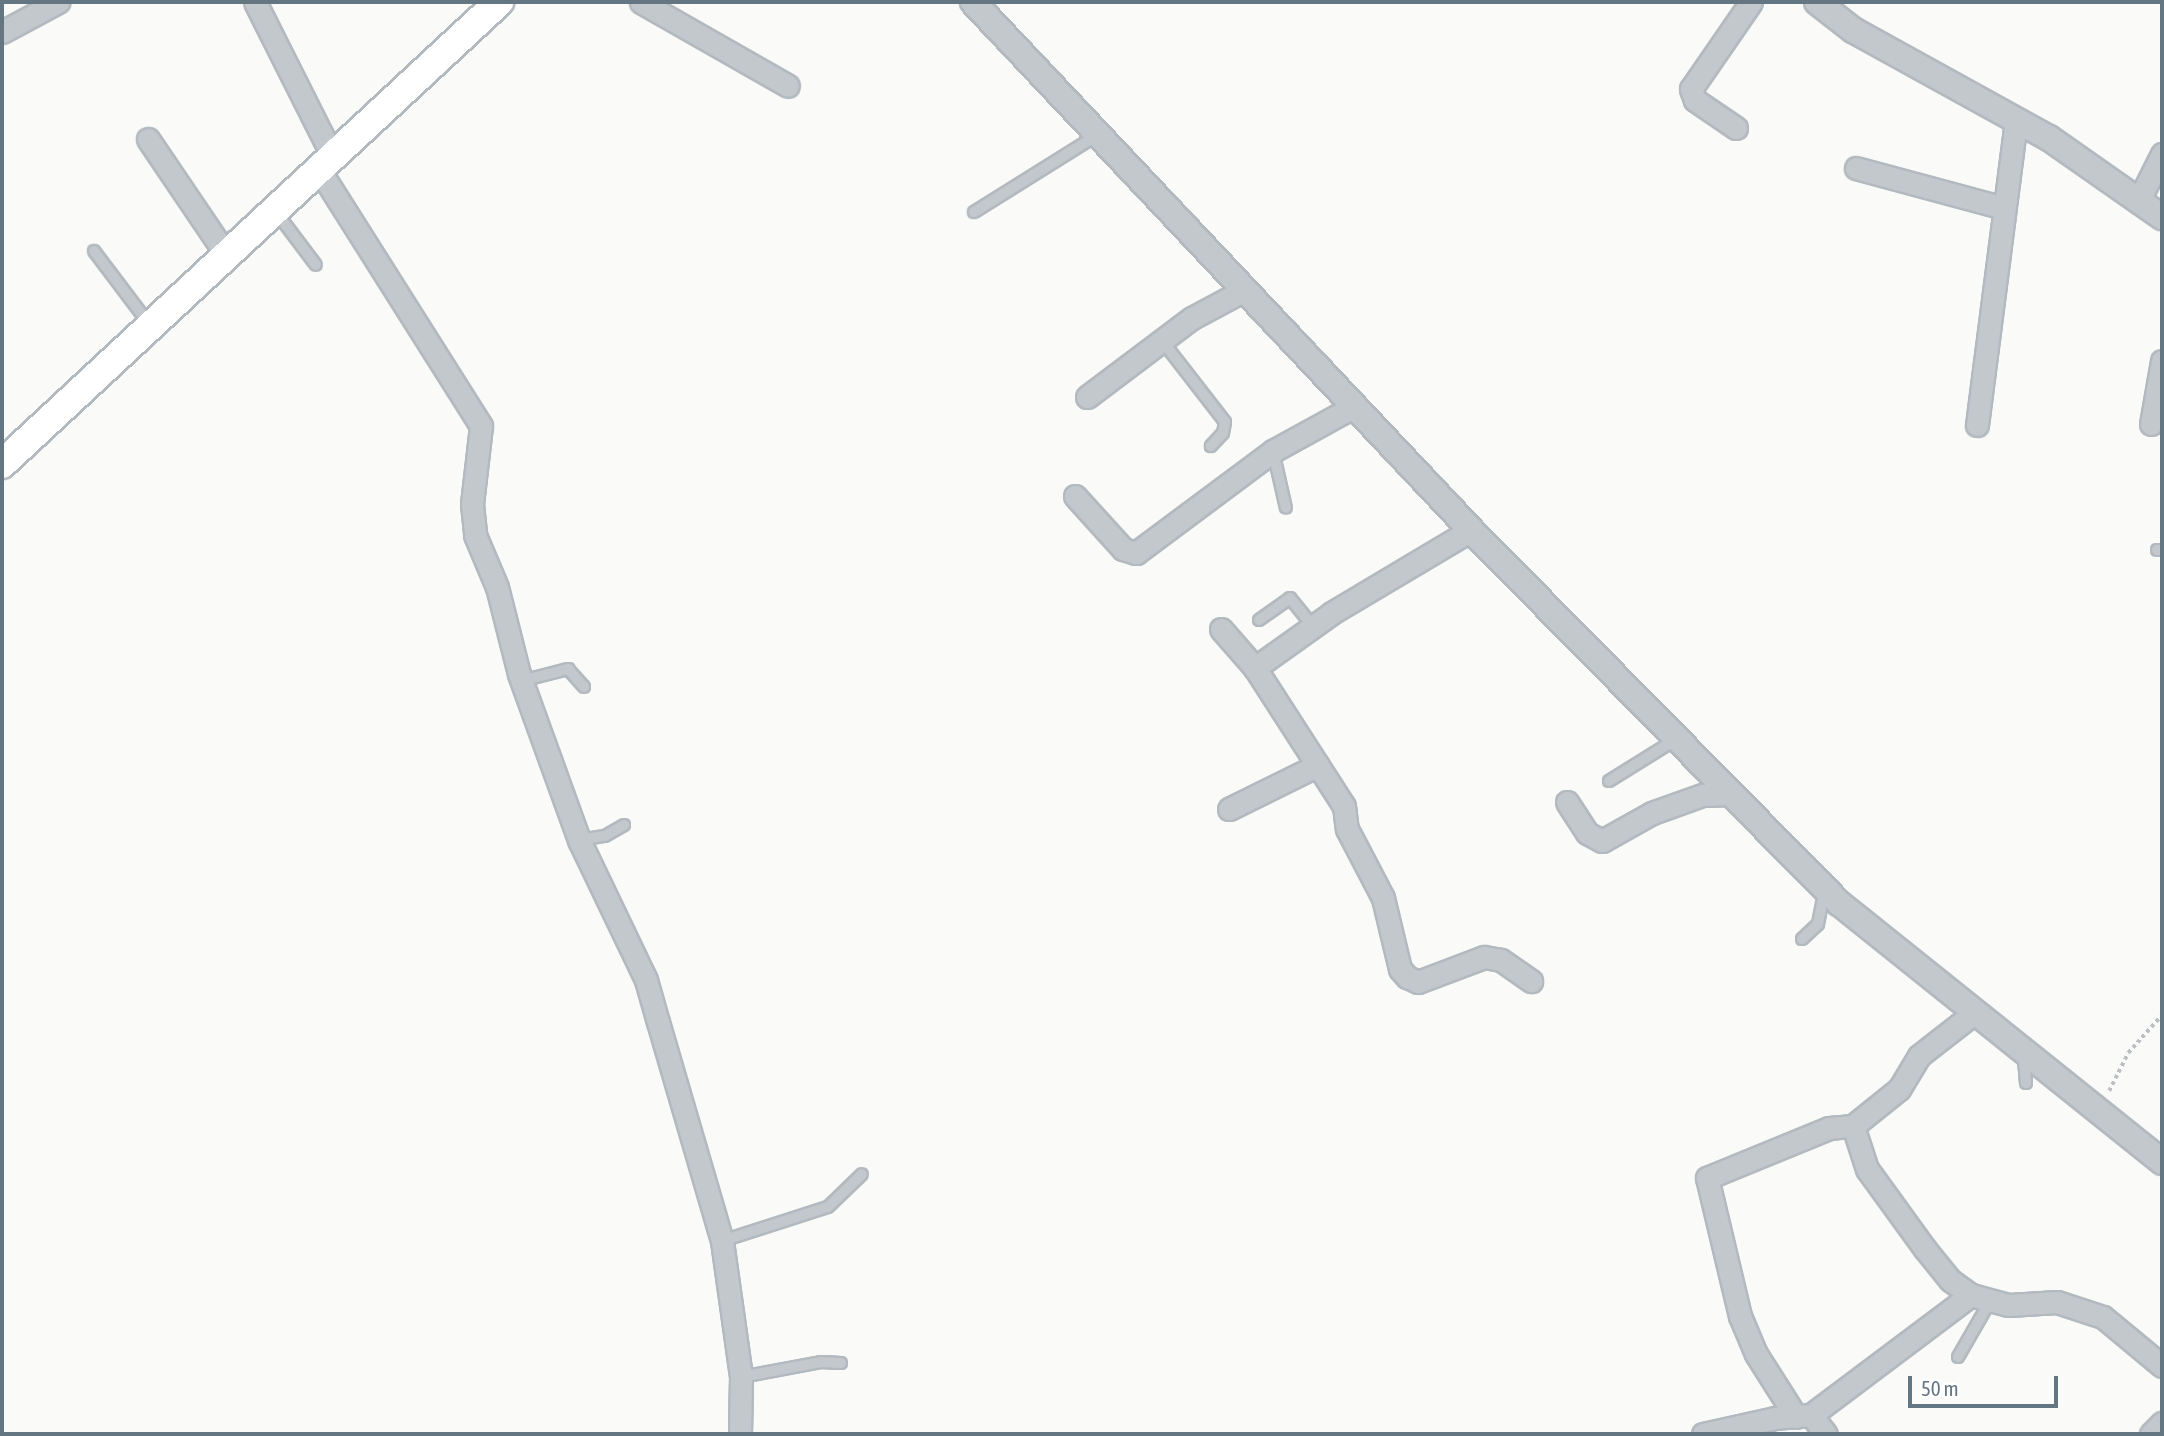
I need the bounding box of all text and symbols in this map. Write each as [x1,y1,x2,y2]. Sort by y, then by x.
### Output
scale bar [1912,1362,2062,1406]
text: 50 m [1921,1376,1959,1400]

